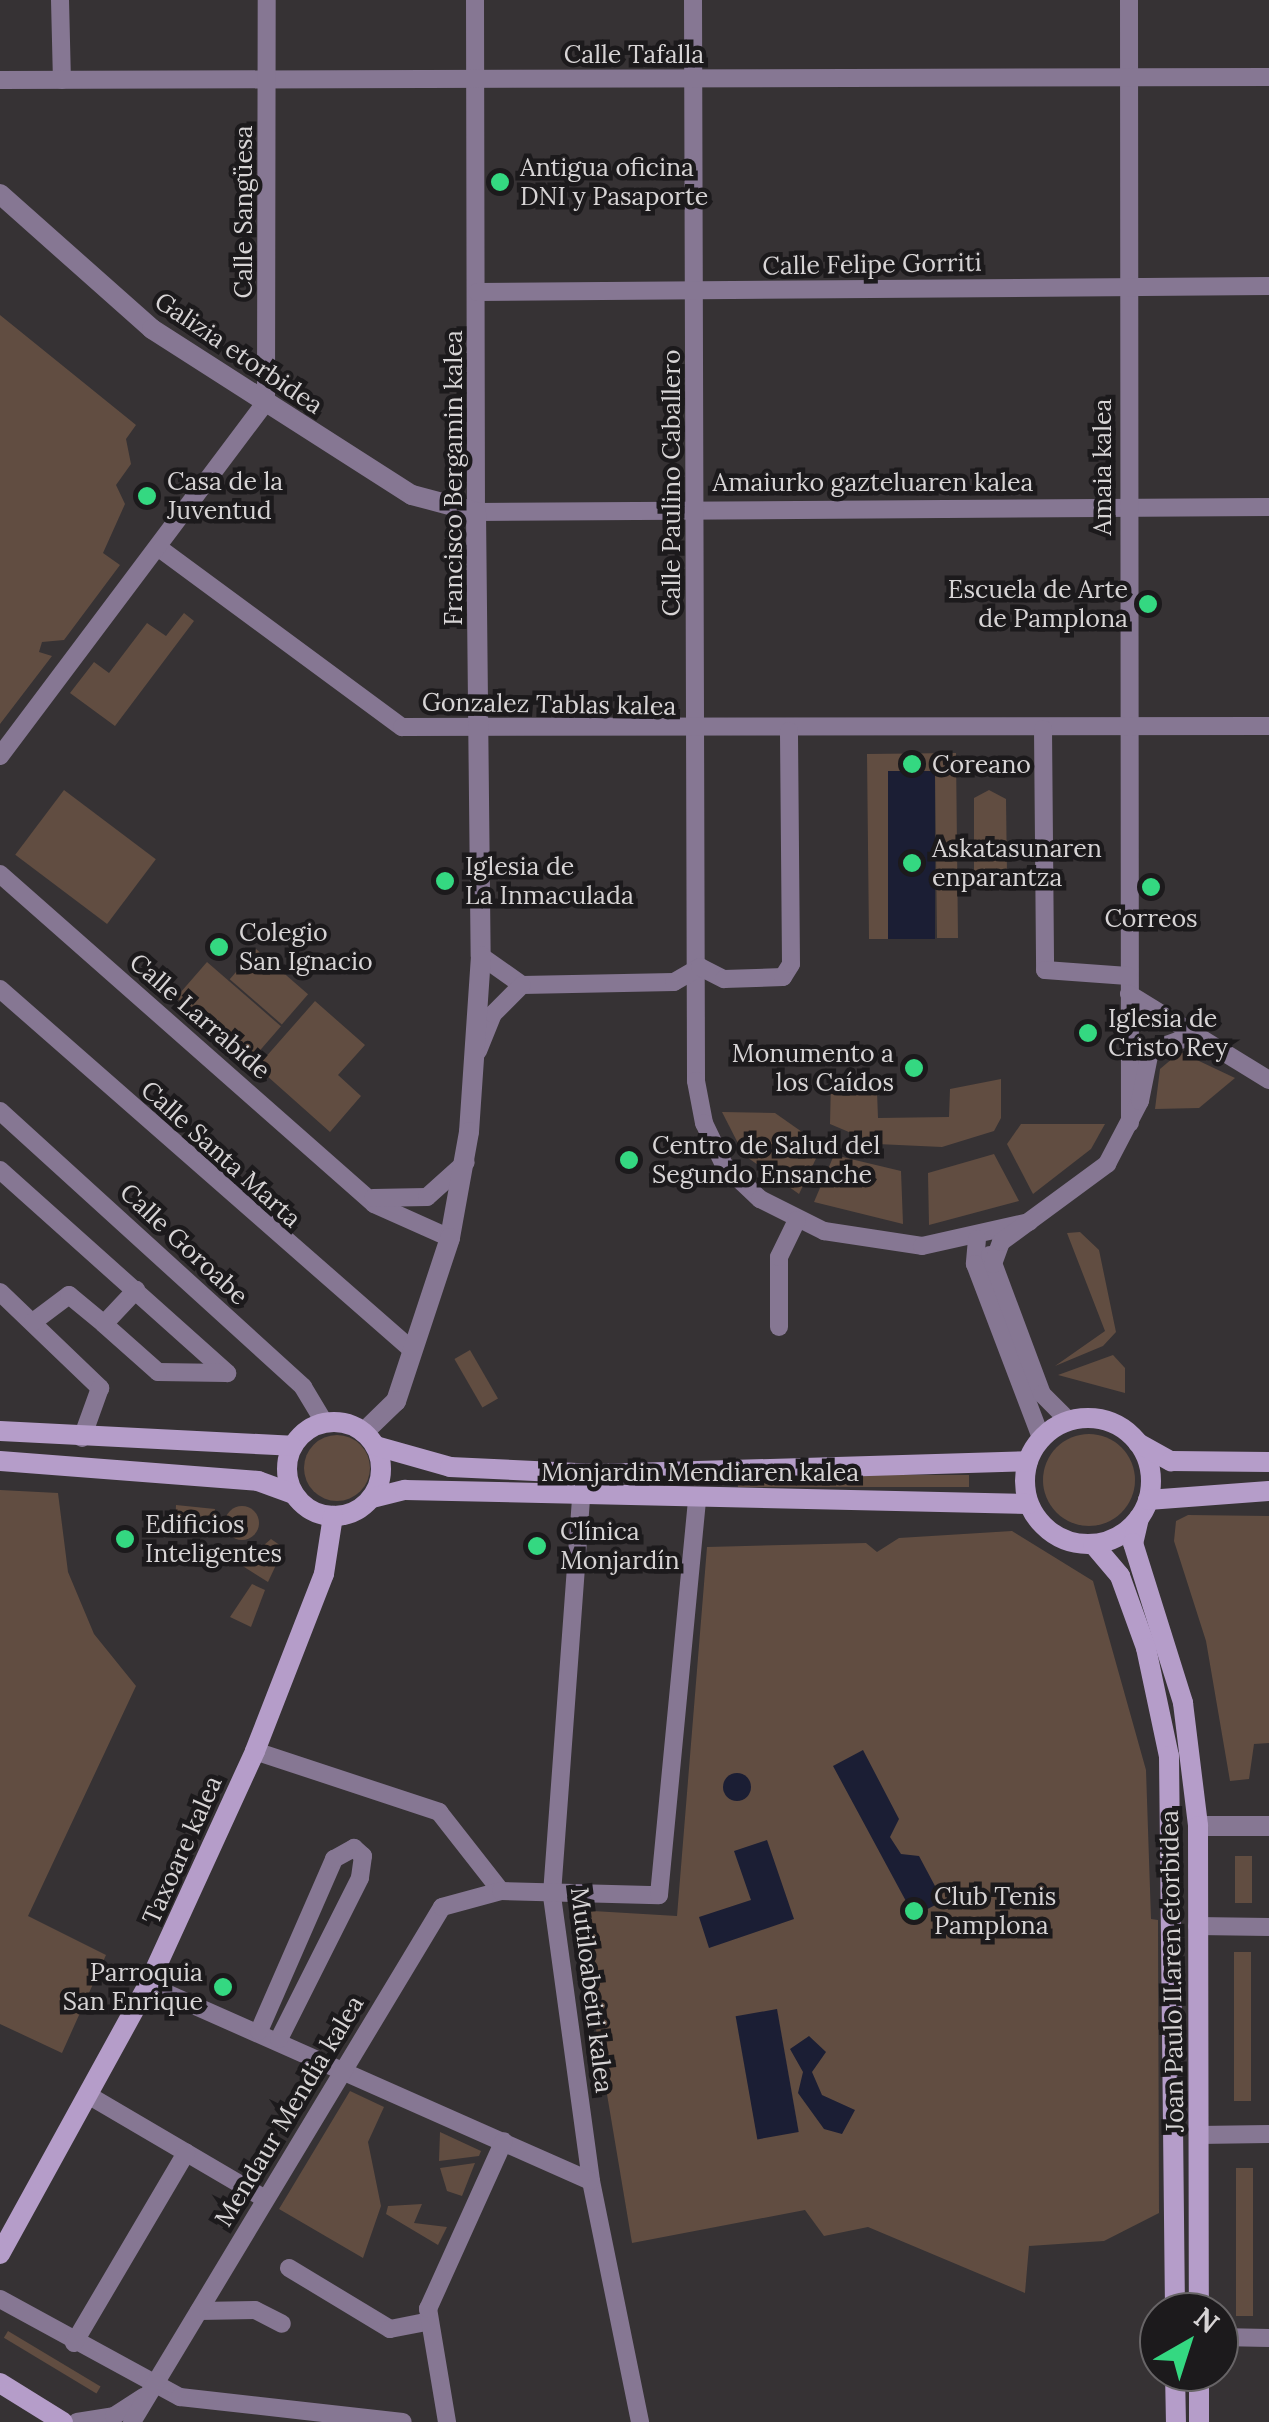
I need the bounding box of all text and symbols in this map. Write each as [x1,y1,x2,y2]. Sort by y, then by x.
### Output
street label: Calle Tafalla [564,39,704,69]
street label: Calle Sangüesa [228,125,258,299]
place label: Antigua oficina DNI y Pasaporte [520,153,708,212]
marker: Antigua oficina DNI y Pasaporte [489,171,511,193]
street label: Calle Felipe Gorriti [762,247,982,281]
street label: Galizia etorbidea [149,286,329,420]
street label: Francisco Bergamin kalea [438,330,468,626]
street label: Calle Paulino Caballero [656,349,686,617]
street label: Amaia kalea [1087,399,1117,535]
place label: Casa de la Juventud [167,467,283,526]
street label: Amaiurko gazteluaren kalea [713,467,1033,497]
marker: Casa de la Juventud [136,485,158,507]
place label: Escuela de Arte de Pamplona [948,575,1128,634]
marker: Escuela de Arte de Pamplona [1137,593,1159,615]
street label: Gonzalez Tablas kalea [422,687,676,721]
place label: Coreano [932,749,1031,779]
marker: Coreano [901,753,923,775]
place label: Askatasunaren enparantza [932,834,1102,893]
place label: Iglesia de La Inmaculada [465,852,634,911]
marker: Askatasunaren enparantza [901,852,923,874]
marker: Iglesia de La Inmaculada [434,870,456,892]
marker: Correos [1140,876,1162,898]
place label: Correos [1104,903,1198,933]
place label: Colegio San Ignacio [239,918,373,977]
marker: Colegio San Ignacio [208,936,230,958]
street label: Calle Larrabide [124,947,276,1085]
place label: Iglesia de Cristo Rey [1108,1004,1228,1063]
marker: Iglesia de Cristo Rey [1077,1022,1099,1044]
place label: Monumento a los Caídos [732,1039,894,1098]
marker: Monumento a los Caídos [903,1057,925,1079]
street label: Calle Santa Marta [135,1074,307,1234]
place label: Centro de Salud del Segundo Ensanche [652,1131,880,1190]
marker: Centro de Salud del Segundo Ensanche [616,1147,642,1173]
street label: Calle Goroabe [114,1177,254,1311]
street label: Monjardin Mendiaren kalea [541,1457,859,1487]
place label: Edificios Inteligentes [145,1510,282,1569]
place label: Clínica Monjardín [560,1517,680,1576]
marker: Edificios Inteligentes [114,1528,136,1550]
marker: Clínica Monjardín [524,1533,550,1559]
street label: Taxoare kalea [136,1771,228,1929]
street label: Joan Paulo II.aren etorbidea [1154,1810,1190,2132]
place label: Club Tenis Pamplona [934,1882,1056,1941]
street label: Mutiloabeiti kalea [564,1885,620,2095]
marker: Club Tenis Pamplona [903,1900,925,1922]
place label: Parroquia San Enrique [63,1958,203,2017]
marker: Parroquia San Enrique [212,1976,234,1998]
street label: Mendaur Mendia kalea [208,1990,370,2232]
north arrow [1139,2292,1239,2392]
text: N [1187,2299,1226,2341]

